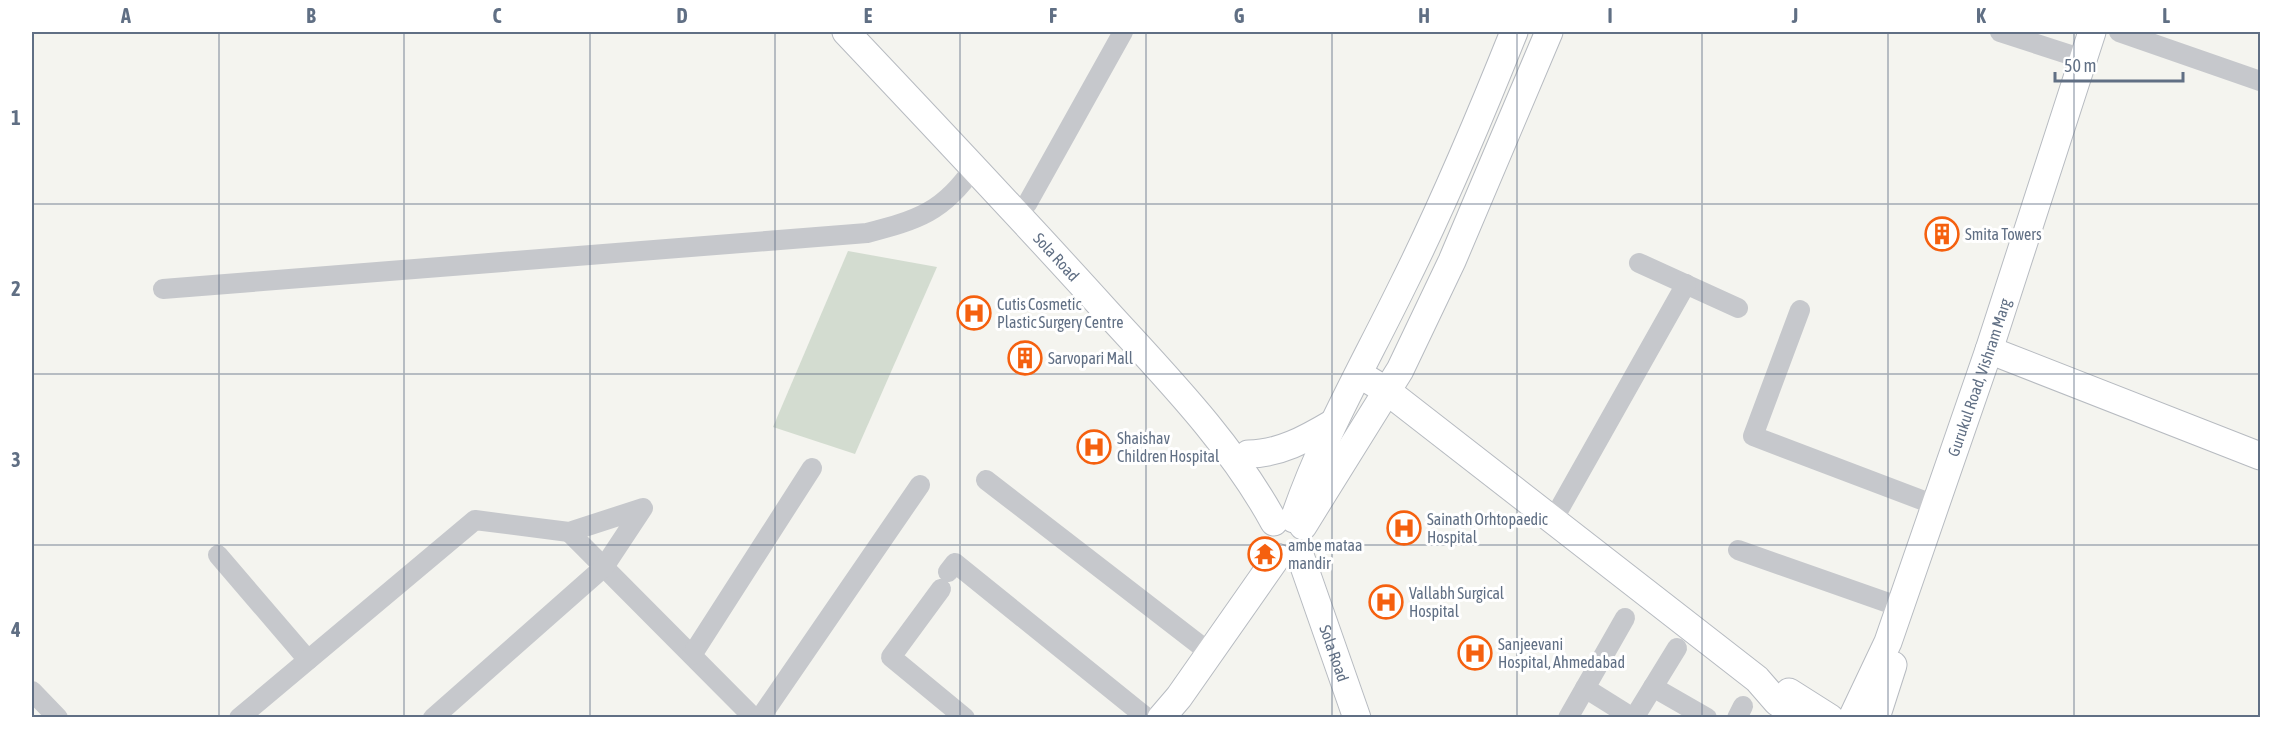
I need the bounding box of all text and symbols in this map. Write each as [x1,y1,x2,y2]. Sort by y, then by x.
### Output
text: A [120,4,131,27]
text: B [306,4,316,27]
text: C [493,4,502,27]
text: D [676,4,688,27]
text: E [864,4,873,27]
text: F [1049,4,1057,27]
text: G [1234,4,1245,27]
text: H [1418,4,1430,27]
text: I [1607,4,1613,27]
text: J [1791,4,1798,27]
text: K [1976,4,1986,27]
text: L [2162,4,2170,27]
scale bar [2055,45,2182,83]
text: 50 m [2064,55,2096,76]
text: 1 [11,106,21,129]
building icon: Smita Towers [1924,216,1960,252]
place label: Smita Towers [1965,225,2042,243]
street label: Sola Road [1030,229,1083,285]
text: 2 [11,277,21,300]
hospital icon: Cutis Cosmetic Plastic Surgery Centre [956,295,992,331]
place label: Cutis Cosmetic Plastic Surgery Centre [997,295,1123,332]
street label: Gurukul Road, Vishram Marg [1944,296,2015,459]
building icon: Sarvopari Mall [1007,340,1043,376]
place label: Sarvopari Mall [1048,349,1134,368]
hospital icon: Shaishav Children Hospital [1076,429,1112,465]
place label: Shaishav Children Hospital [1117,429,1220,466]
text: 3 [11,448,21,471]
hospital icon: Sainath Orhtopaedic Hospital [1386,510,1422,546]
place label: Sainath Orhtopaedic Hospital [1427,510,1548,547]
temple icon: ambe mataa mandir [1247,536,1283,572]
place label: ambe mataa mandir [1288,536,1362,572]
hospital icon: Vallabh Surgical Hospital [1368,584,1404,620]
place label: Vallabh Surgical Hospital [1409,584,1505,621]
text: 4 [10,618,21,641]
street label: Sola Road [1316,622,1353,684]
hospital icon: Sanjeevani Hospital, Ahmedabad [1457,635,1493,671]
place label: Sanjeevani Hospital, Ahmedabad [1498,635,1625,672]

